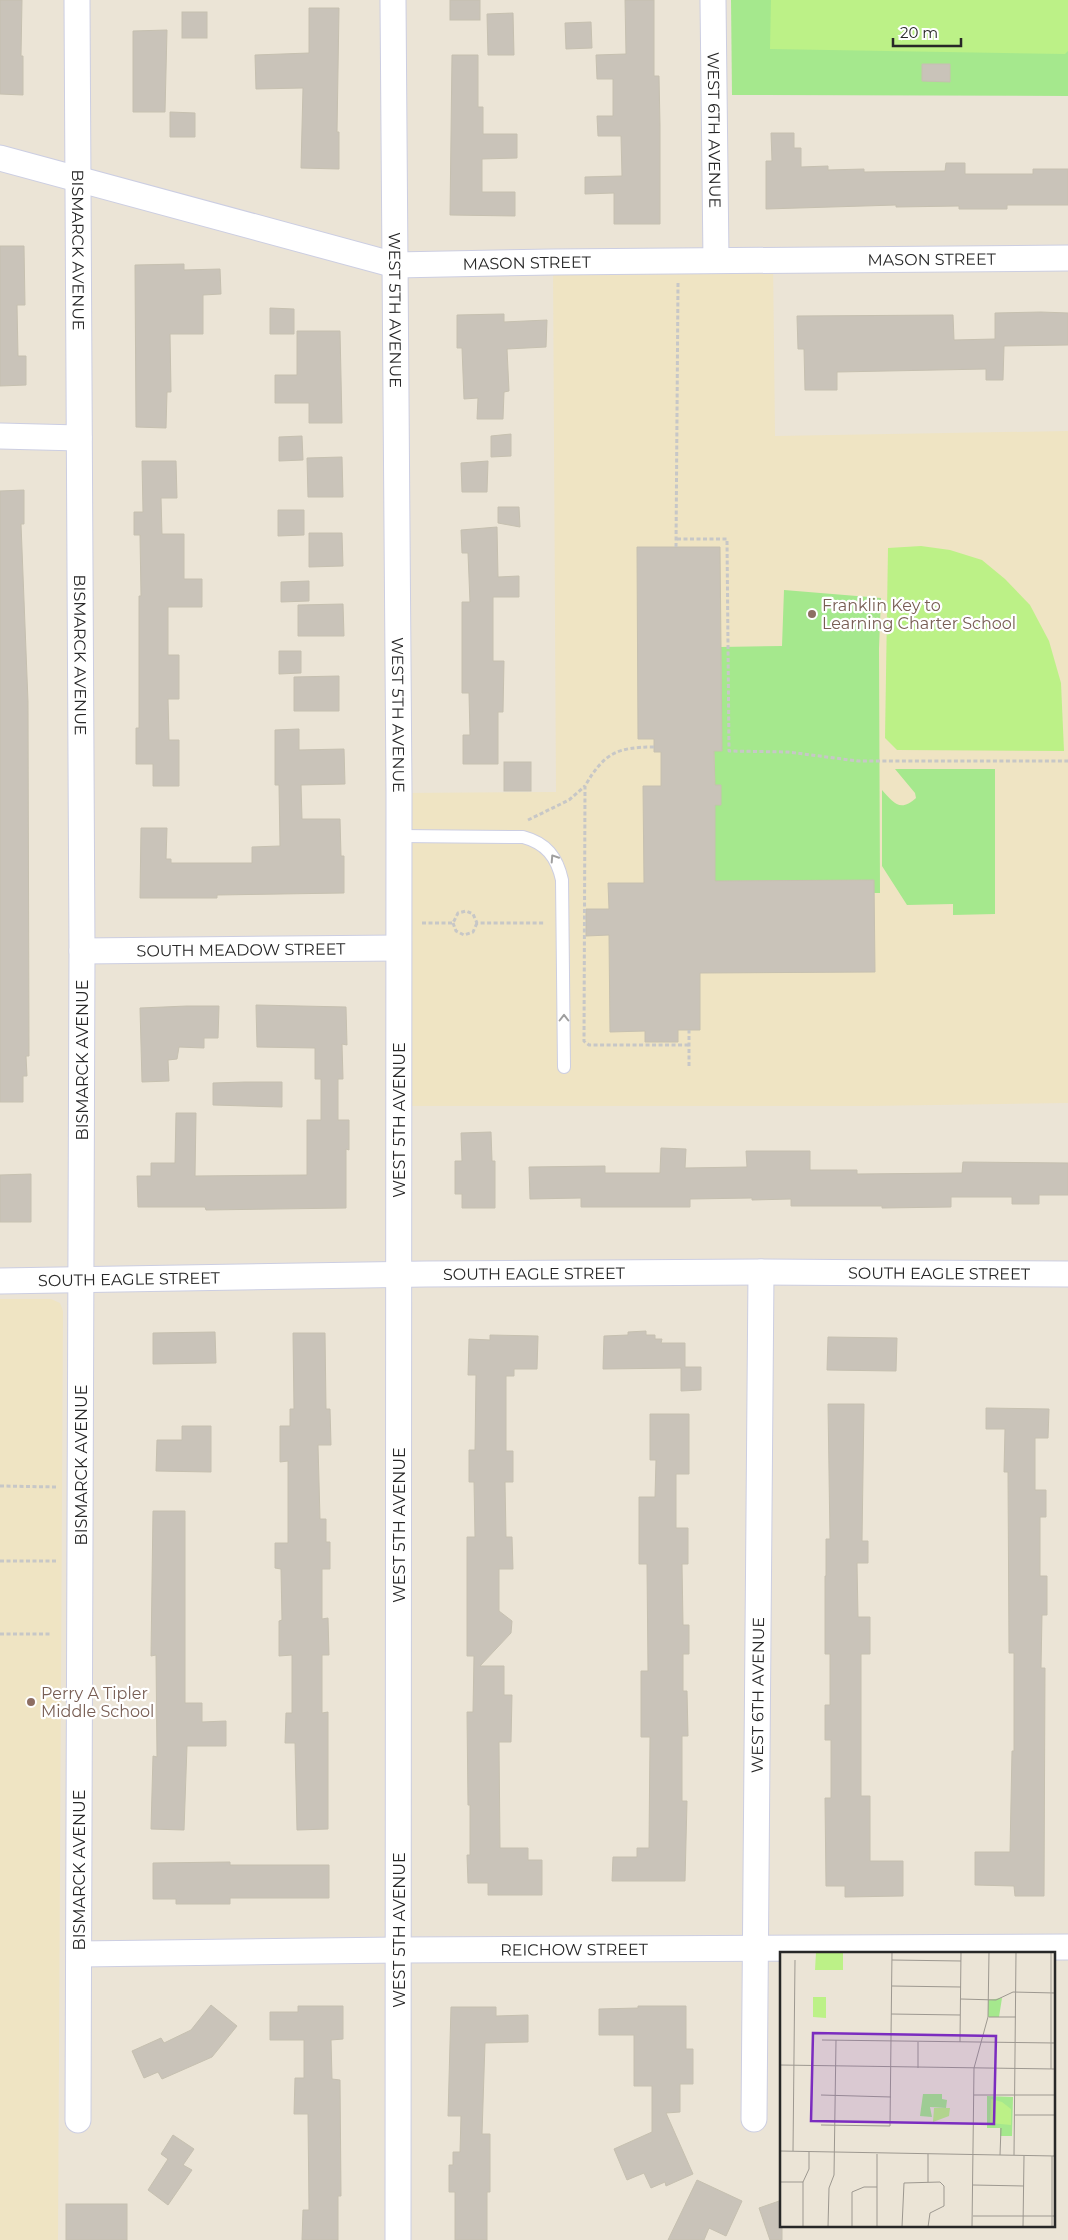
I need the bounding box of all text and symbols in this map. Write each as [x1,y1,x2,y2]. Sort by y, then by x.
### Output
scale bar [893,15,960,47]
text: 20 m [900,23,938,42]
street label: WEST 6TH AVENUE [704,52,724,208]
street label: BISMARCK AVENUE [68,169,88,331]
street label: WEST 5TH AVENUE [385,232,405,388]
street label: MASON STREET [867,250,997,270]
street label: MASON STREET [462,253,592,274]
street label: BISMARCK AVENUE [70,574,90,736]
place label: Franklin Key to Learning Charter School [822,596,1016,633]
marker: Franklin Key to Learning Charter School [806,608,818,620]
street label: WEST 5TH AVENUE [388,637,408,793]
one-way arrow [551,854,560,863]
street label: SOUTH MEADOW STREET [136,939,346,960]
street label: BISMARCK AVENUE [73,980,92,1140]
one-way arrow [558,1014,569,1022]
street label: WEST 5TH AVENUE [390,1042,409,1198]
street label: SOUTH EAGLE STREET [443,1264,626,1284]
street label: SOUTH EAGLE STREET [848,1264,1031,1284]
street label: SOUTH EAGLE STREET [38,1268,221,1290]
street label: BISMARCK AVENUE [72,1385,91,1545]
street label: WEST 5TH AVENUE [390,1447,409,1603]
street label: WEST 6TH AVENUE [748,1617,768,1773]
place label: Perry A Tipler Middle School [41,1684,154,1721]
marker: Perry A Tipler Middle School [25,1696,37,1708]
street label: BISMARCK AVENUE [70,1790,89,1950]
street label: WEST 5TH AVENUE [390,1852,409,2008]
street label: REICHOW STREET [500,1940,649,1960]
inset map [780,1952,1056,2228]

